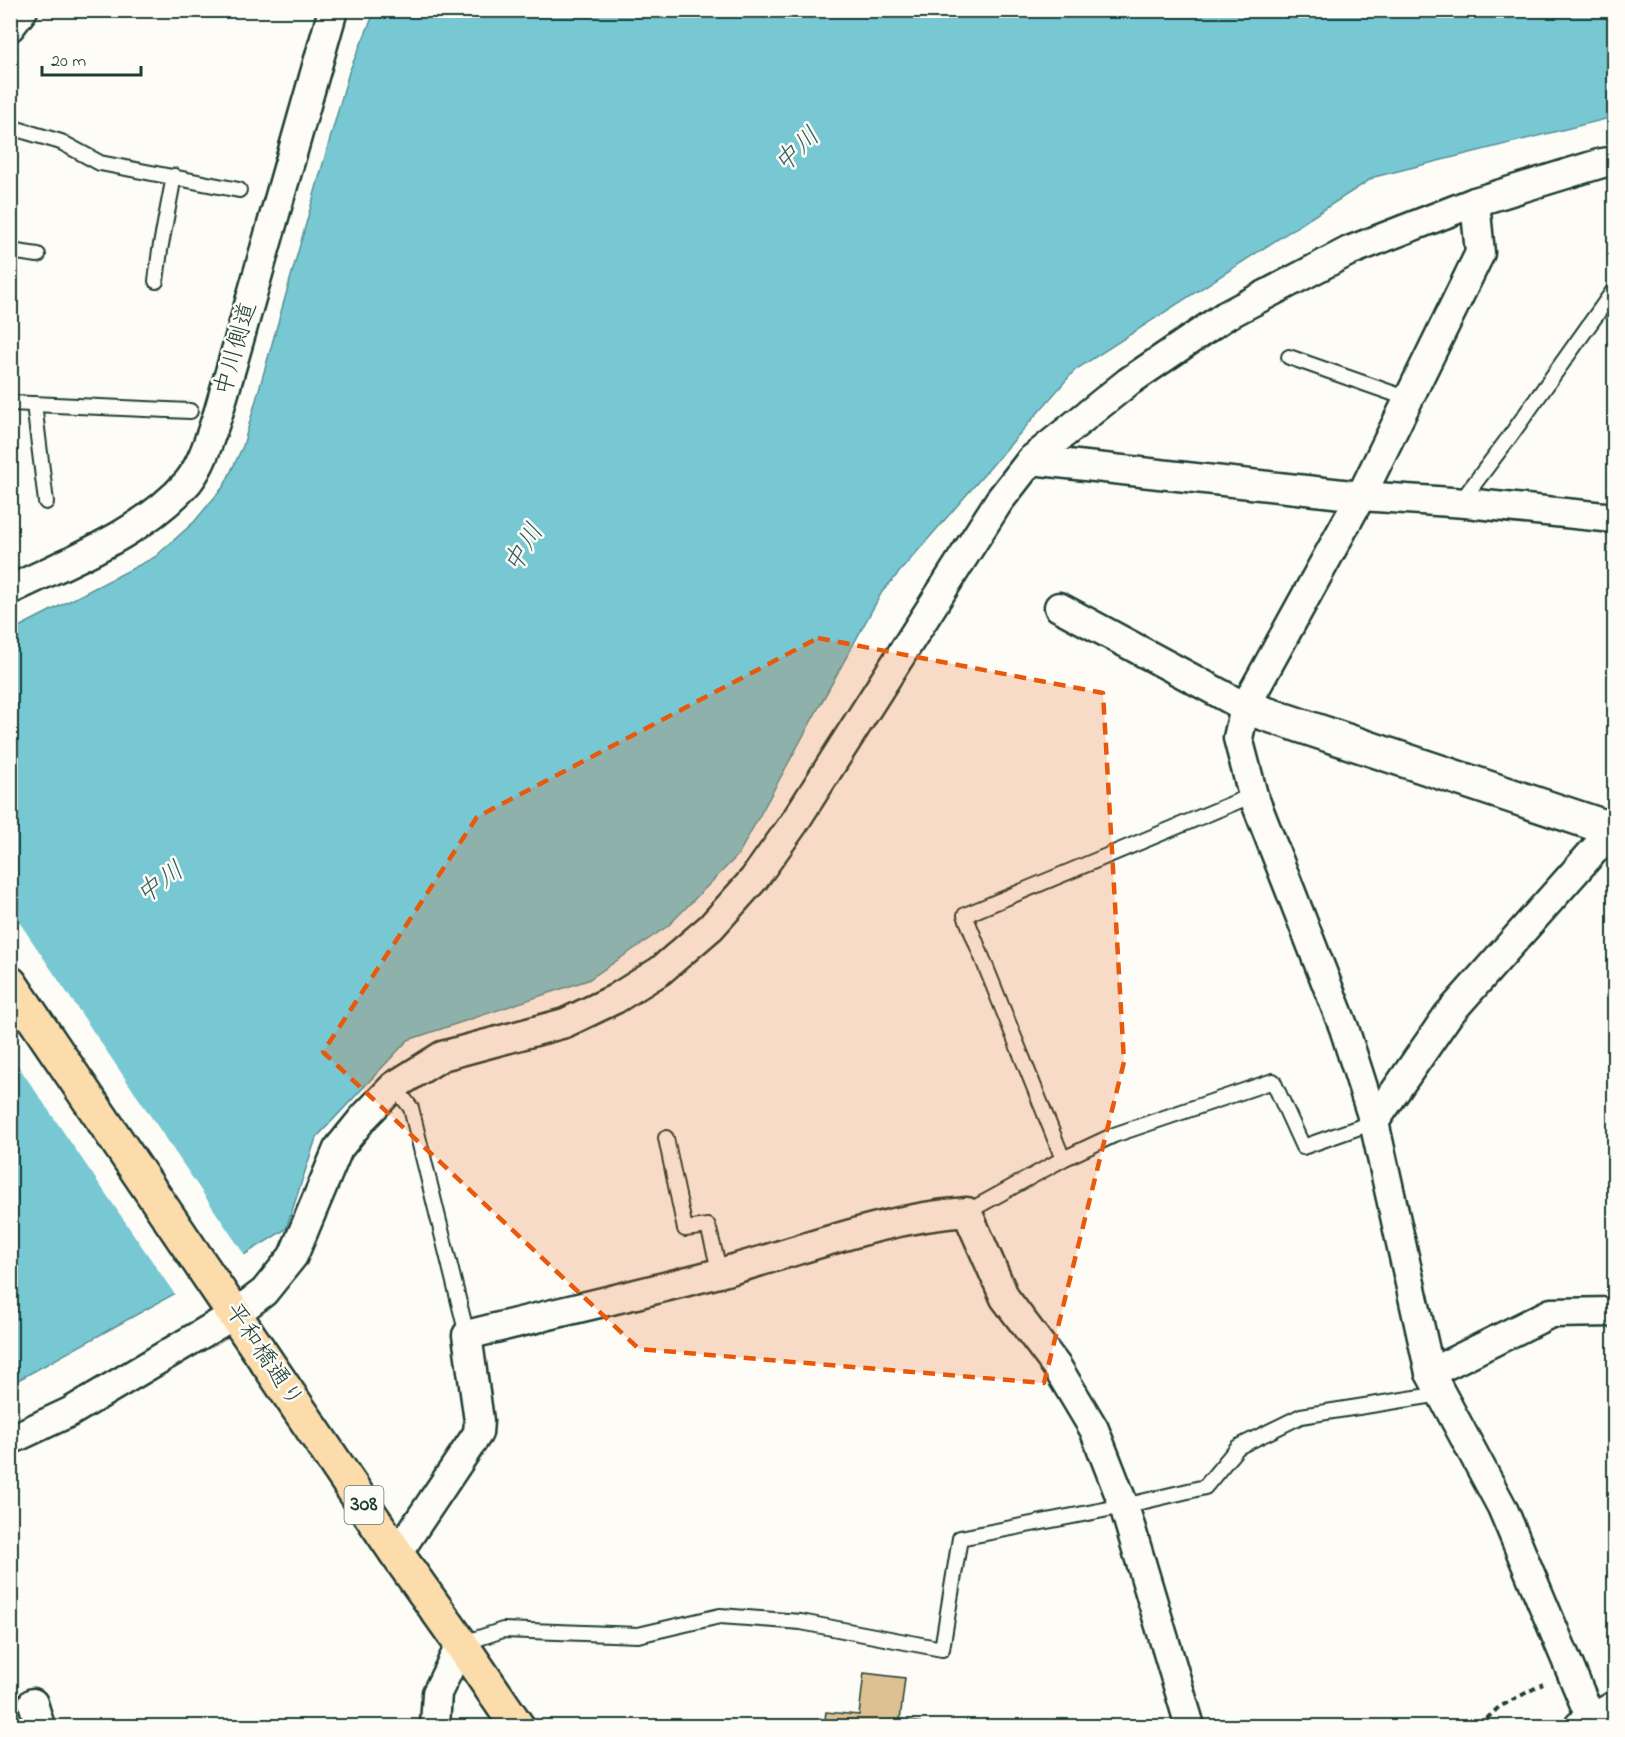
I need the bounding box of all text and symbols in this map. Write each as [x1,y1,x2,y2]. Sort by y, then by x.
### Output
scale bar [42,39,141,77]
text: 20 m [51,49,86,75]
water label: 中川 [766,119,830,183]
street label: 中川側道 [207,298,267,400]
water label: 中川 [495,517,555,581]
water label: 中川 [129,853,193,915]
street label: 平和橋通り [215,1296,311,1416]
road number: 308 [344,1486,384,1524]

